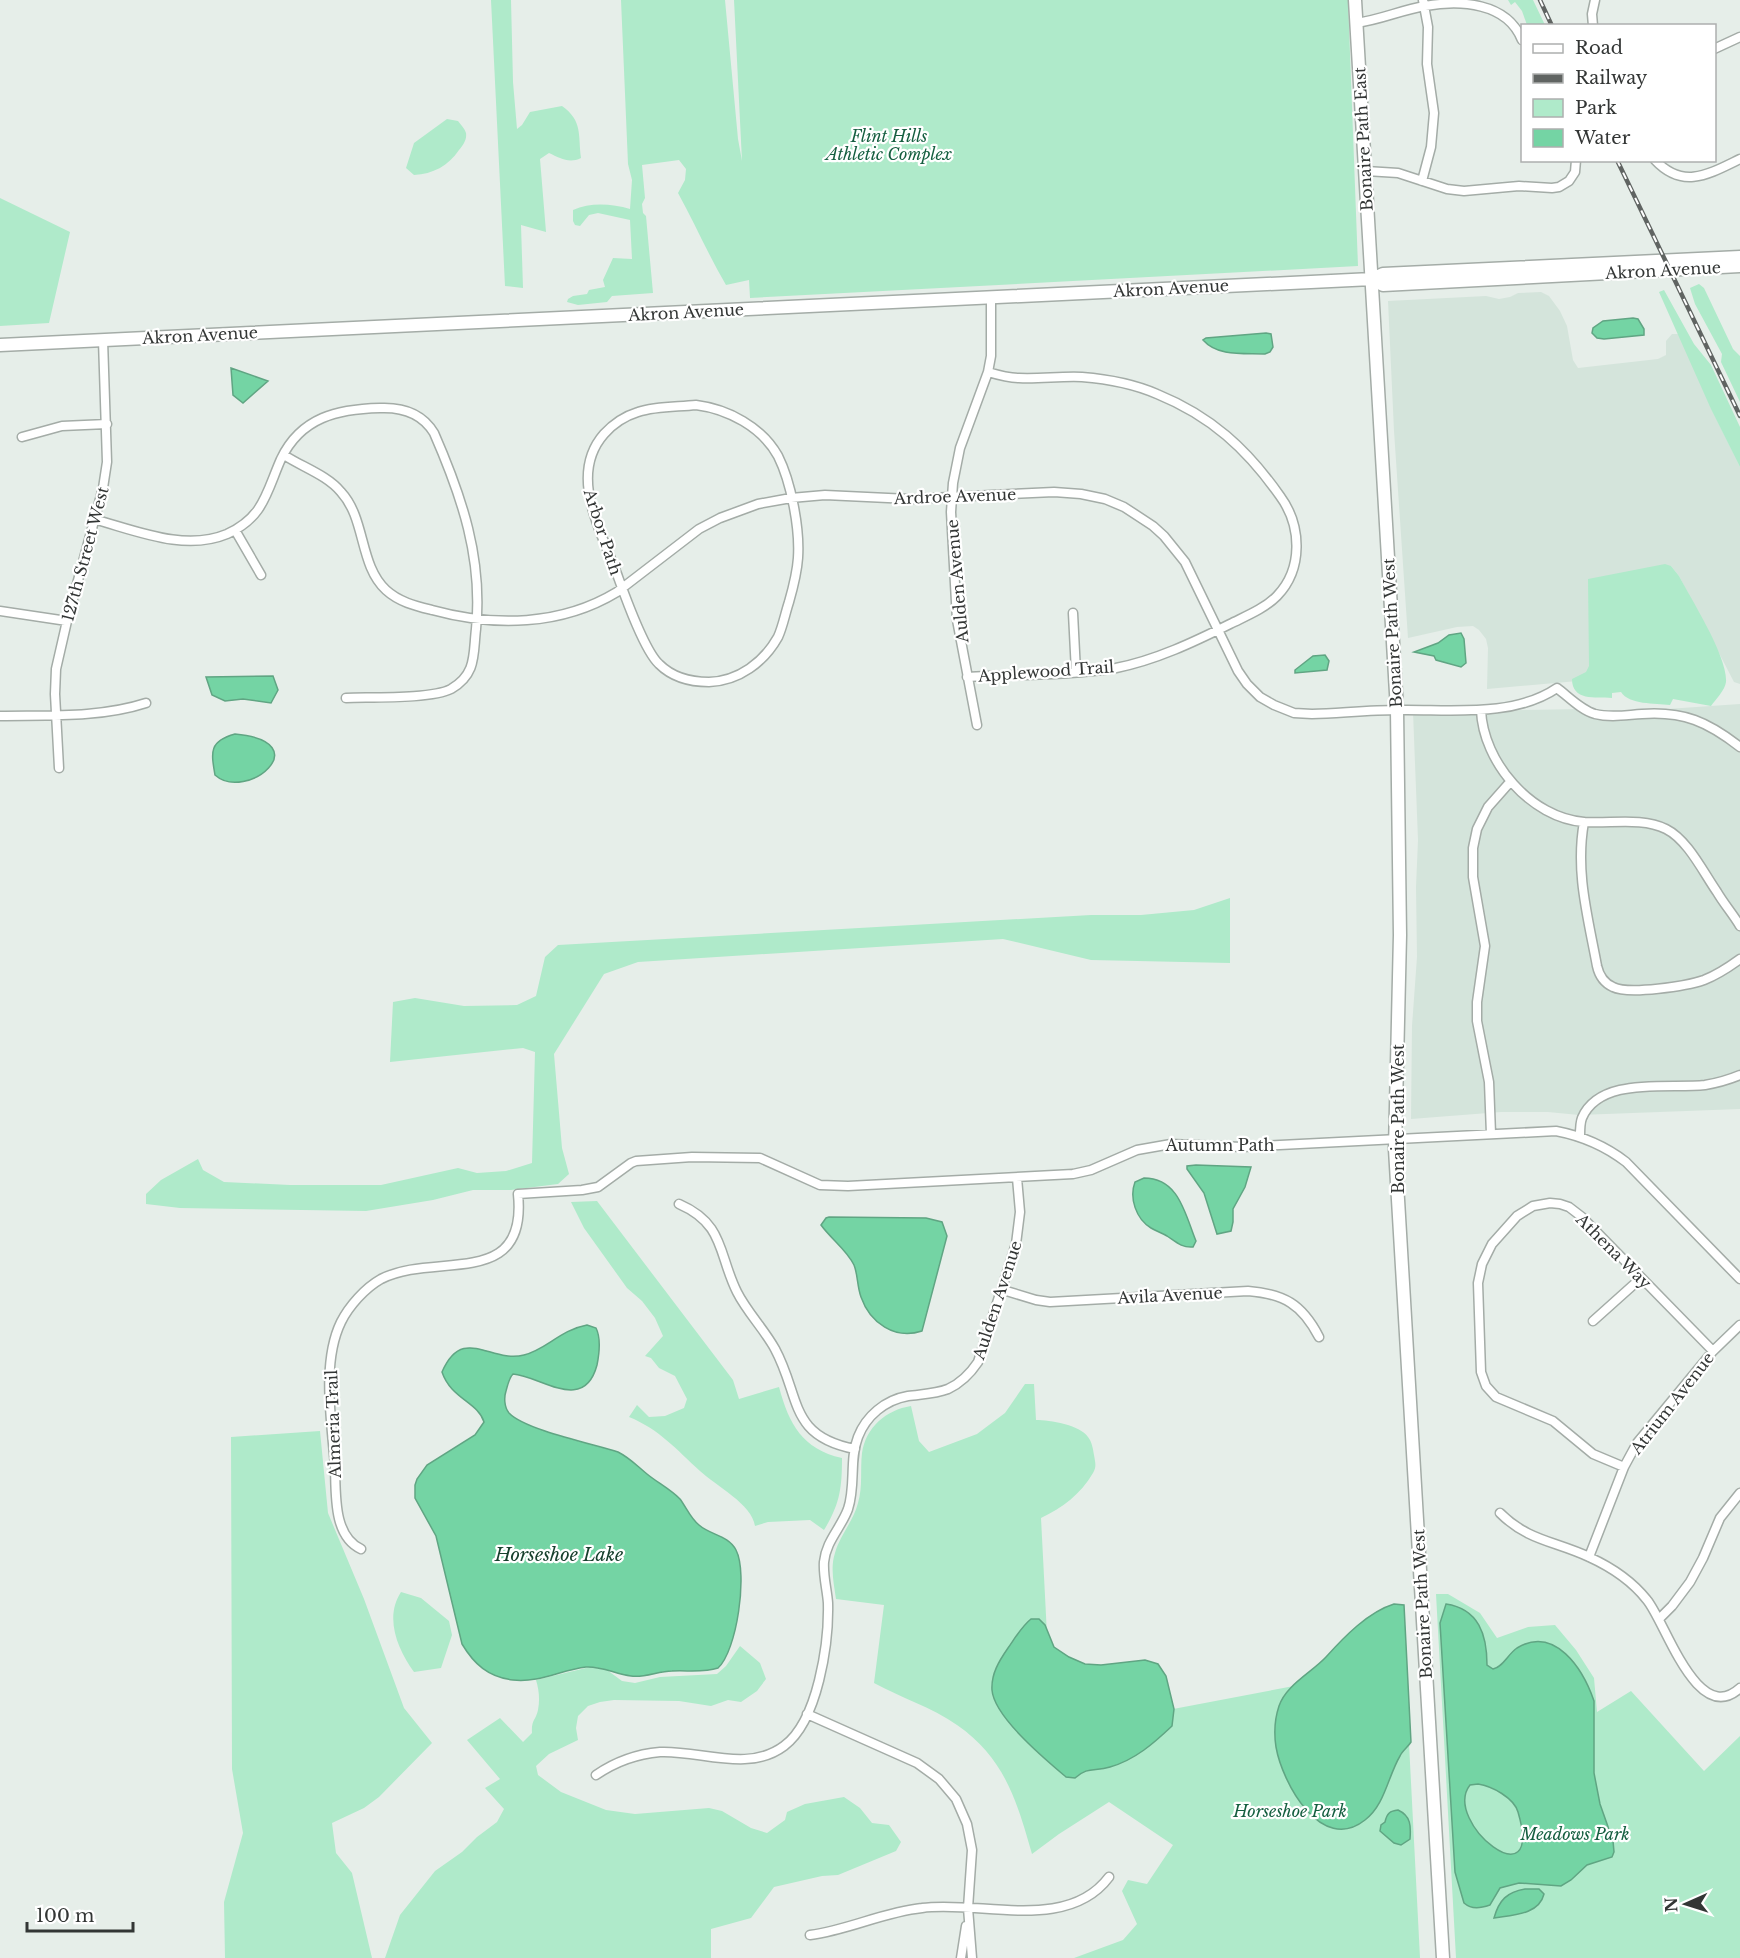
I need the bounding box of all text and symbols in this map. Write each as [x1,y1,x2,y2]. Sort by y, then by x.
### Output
legend [1521,24,1716,162]
text: Road [1575,37,1623,59]
street label: Bonaire Path East [1349,66,1377,212]
text: Railway [1575,67,1648,89]
text: Park [1575,97,1617,119]
park label: Flint Hills Athletic Complex [824,126,953,164]
text: Water [1574,127,1631,149]
street label: Akron Avenue [1604,257,1721,283]
street label: Akron Avenue [1112,275,1229,301]
street label: Akron Avenue [627,299,744,325]
street label: Akron Avenue [141,322,258,348]
street label: 127th Street West [57,484,113,624]
street label: Ardroe Avenue [892,484,1017,508]
street label: Arbor Path [579,485,626,578]
street label: Aulden Avenue [942,518,972,645]
street label: Bonaire Path West [1378,558,1406,708]
street label: Applewood Trail [976,656,1115,686]
street label: Bonaire Path West [1388,1044,1408,1194]
street label: Autumn Path [1164,1135,1275,1155]
street label: Athena Way [1571,1208,1656,1293]
street label: Aulden Avenue [968,1238,1026,1363]
street label: Avila Avenue [1116,1282,1223,1308]
street label: Atrium Avenue [1625,1348,1718,1459]
street label: Almeria Trail [321,1369,345,1480]
street label: Bonaire Path West [1408,1529,1436,1679]
water label: Horseshoe Lake [494,1544,623,1566]
park label: Horseshoe Park [1232,1801,1347,1821]
park label: Meadows Park [1520,1824,1629,1844]
north arrow [1656,1874,1716,1934]
scale bar [27,1895,134,1933]
text: N [1661,1897,1681,1913]
text: 100 m [36,1905,94,1927]

